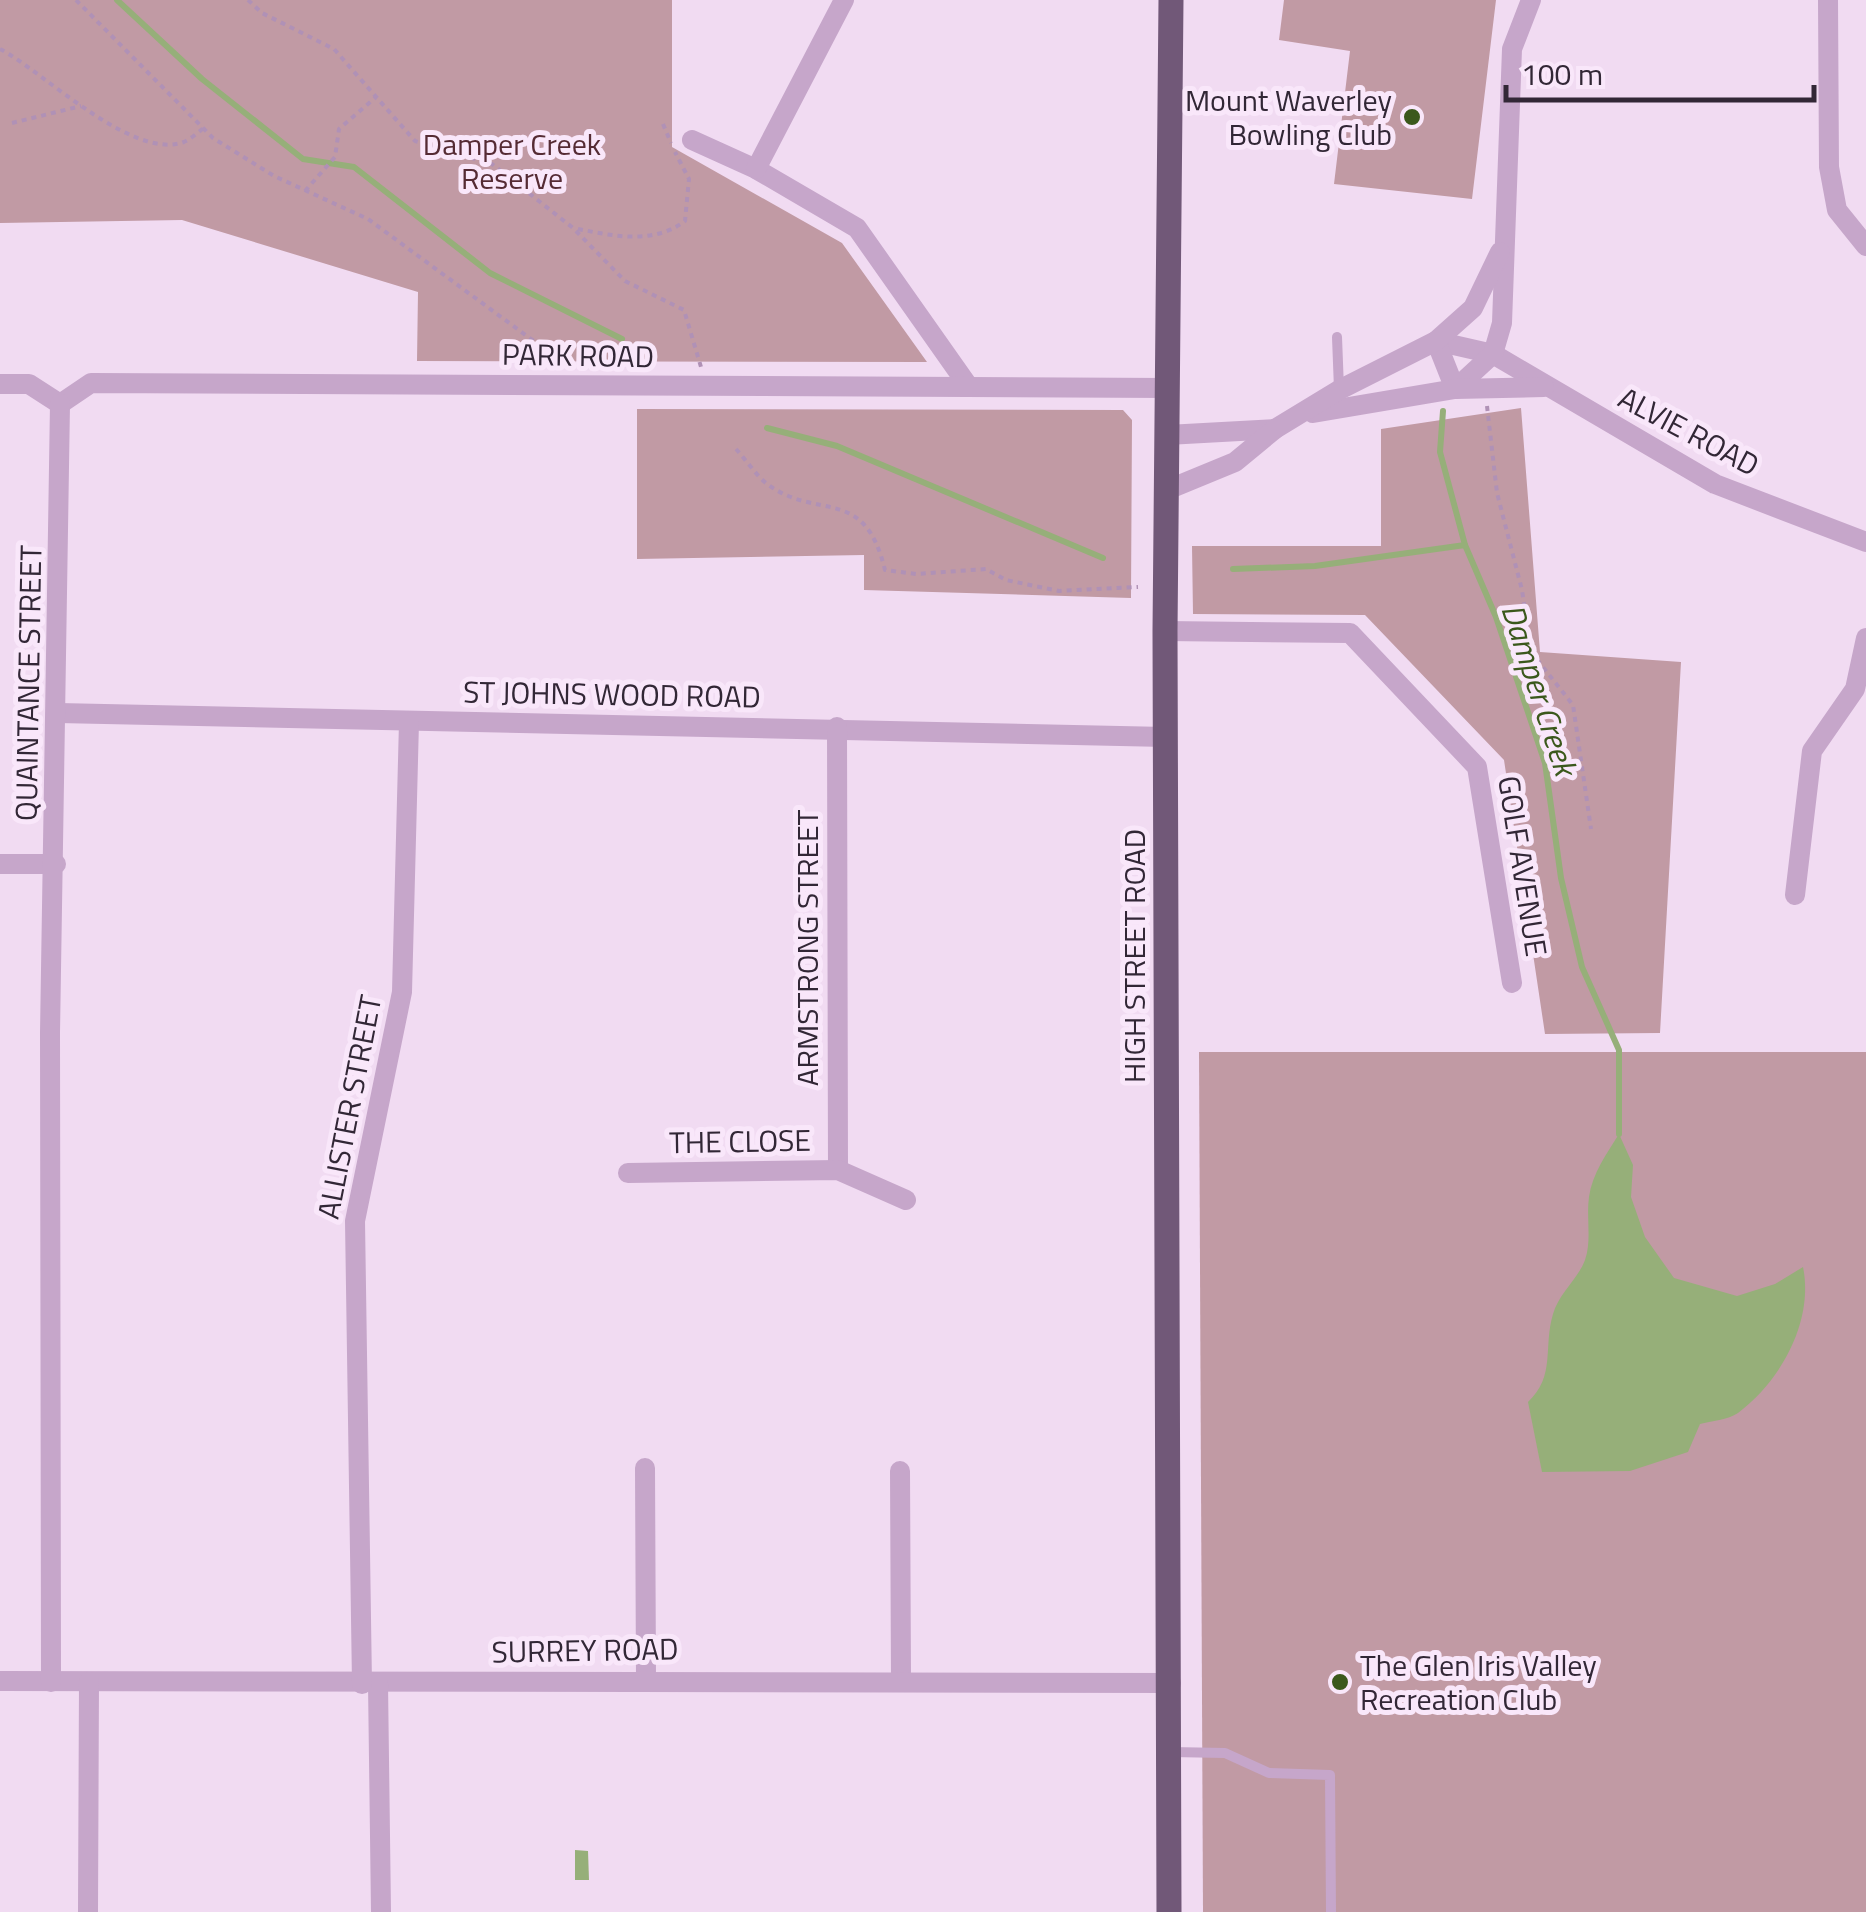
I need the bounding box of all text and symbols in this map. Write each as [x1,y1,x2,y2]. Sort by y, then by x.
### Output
scale bar [1506,40,1814,102]
text: 100 m [1521,51,1603,97]
place label: Mount Waverley Bowling Club [1185,77,1392,157]
marker: Mount Waverley Bowling Club [1401,106,1423,128]
park label: Damper Creek Reserve [423,121,601,201]
street label: PARK ROAD [502,331,654,379]
street label: ALVIE ROAD [1610,375,1768,487]
street label: QUAINTANCE STREET [3,544,53,821]
water label: Damper Creek [1490,597,1591,785]
street label: ST JOHNS WOOD ROAD [463,668,761,720]
street label: GOLF AVENUE [1486,772,1560,960]
street label: ARMSTRONG STREET [784,809,830,1086]
street label: HIGH STREET ROAD [1111,829,1157,1083]
street label: ALLISTER STREET [305,991,393,1223]
street label: THE CLOSE [669,1117,811,1165]
street label: SURREY ROAD [491,1625,679,1675]
place label: The Glen Iris Valley Recreation Club [1360,1642,1597,1722]
marker: The Glen Iris Valley Recreation Club [1329,1671,1351,1693]

